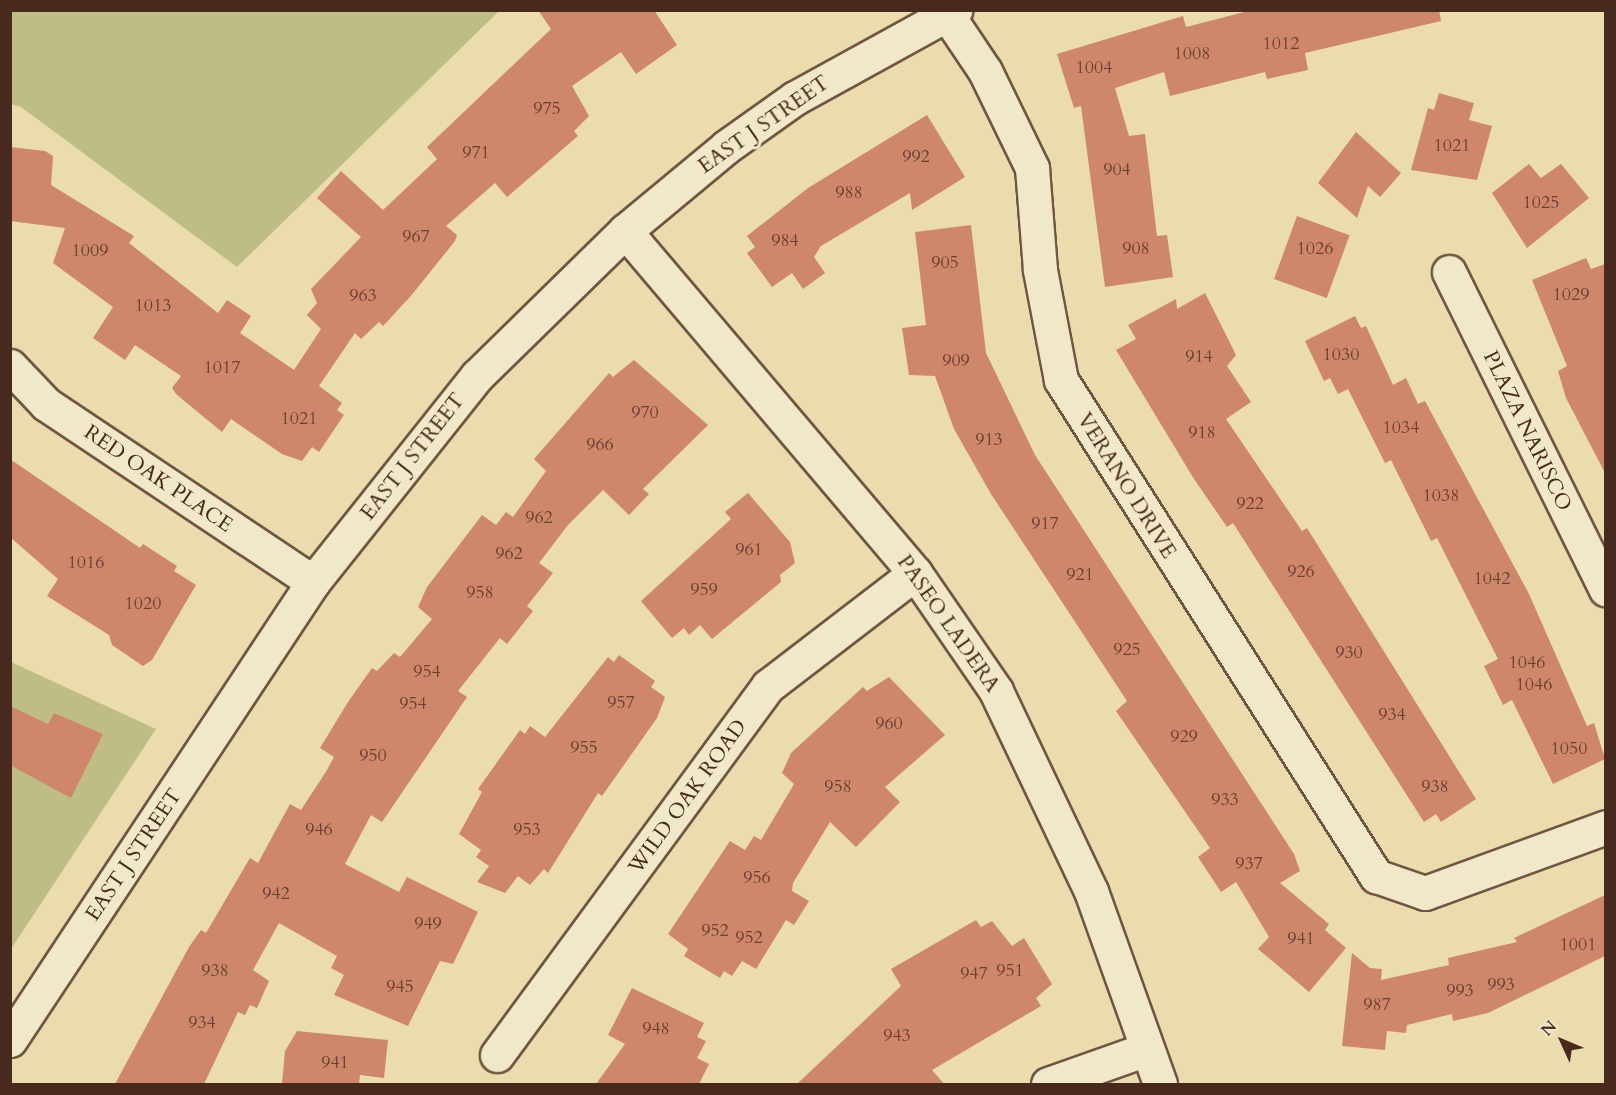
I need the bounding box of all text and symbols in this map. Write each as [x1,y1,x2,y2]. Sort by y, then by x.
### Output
house number: 1012 [1263,33,1299,55]
house number: 1008 [1174,43,1210,65]
house number: 1004 [1076,57,1112,79]
street label: EAST J STREET [694,71,834,179]
house number: 975 [533,98,561,120]
house number: 1021 [1434,135,1470,157]
house number: 971 [462,142,490,164]
house number: 992 [902,146,930,168]
house number: 904 [1103,159,1131,181]
house number: 988 [835,182,863,204]
house number: 1025 [1523,192,1559,214]
house number: 967 [402,226,430,248]
house number: 984 [771,230,799,252]
house number: 908 [1122,238,1150,260]
house number: 1026 [1297,238,1333,260]
house number: 1009 [72,240,108,262]
house number: 905 [931,252,959,274]
house number: 1029 [1553,284,1589,306]
house number: 963 [349,285,377,307]
house number: 1013 [135,295,171,317]
house number: 1030 [1323,344,1359,366]
house number: 914 [1185,346,1213,368]
street label: PLAZA NARISCO [1477,347,1577,515]
house number: 909 [942,350,970,372]
house number: 1017 [204,357,240,379]
street label: EAST J STREET [356,389,470,525]
house number: 970 [631,402,659,424]
house number: 1021 [281,408,317,430]
street label: VERANO DRIVE [1071,409,1181,563]
house number: 1034 [1383,417,1419,439]
street label: RED OAK PLACE [79,420,237,538]
house number: 918 [1188,422,1216,444]
house number: 913 [975,429,1003,451]
house number: 966 [586,434,614,456]
house number: 1038 [1423,485,1459,507]
house number: 922 [1236,493,1264,515]
house number: 962 [525,507,553,529]
house number: 917 [1031,513,1059,535]
house number: 961 [735,539,763,561]
house number: 962 [495,543,523,565]
street label: PASEO LADERA [891,551,1005,697]
house number: 1016 [68,552,104,574]
house number: 926 [1287,561,1315,583]
house number: 921 [1066,564,1094,586]
house number: 1042 [1474,568,1510,590]
house number: 959 [690,579,718,601]
house number: 958 [466,582,494,604]
house number: 1020 [125,593,161,615]
house number: 925 [1113,639,1141,661]
house number: 930 [1335,642,1363,664]
house number: 1046 [1509,652,1545,674]
house number: 954 [413,661,441,683]
house number: 1046 [1516,674,1552,696]
house number: 957 [607,692,635,714]
house number: 954 [399,693,427,715]
house number: 934 [1378,704,1406,726]
house number: 960 [875,713,903,735]
street label: WILD OAK ROAD [623,715,753,879]
house number: 929 [1170,726,1198,748]
house number: 955 [570,737,598,759]
house number: 1050 [1551,738,1587,760]
house number: 950 [359,745,387,767]
house number: 958 [824,776,852,798]
house number: 938 [1421,776,1449,798]
street label: EAST J STREET [80,784,188,926]
house number: 933 [1211,789,1239,811]
house number: 946 [305,819,333,841]
house number: 953 [513,819,541,841]
house number: 937 [1235,853,1263,875]
house number: 956 [743,867,771,889]
house number: 942 [262,883,290,905]
house number: 949 [414,913,442,935]
house number: 952 [701,920,729,942]
house number: 952 [735,927,763,949]
house number: 941 [1287,928,1315,950]
house number: 1001 [1560,934,1596,956]
house number: 938 [201,960,229,982]
house number: 951 [996,960,1024,982]
house number: 947 [960,963,988,985]
house number: 993 [1487,974,1515,996]
house number: 945 [386,976,414,998]
house number: 993 [1446,980,1474,1002]
house number: 987 [1363,994,1391,1016]
north arrow [1532,1011,1592,1071]
house number: 934 [188,1012,216,1034]
text: N [1536,1016,1562,1041]
house number: 948 [642,1018,670,1040]
house number: 943 [883,1025,911,1047]
house number: 941 [321,1052,349,1074]

